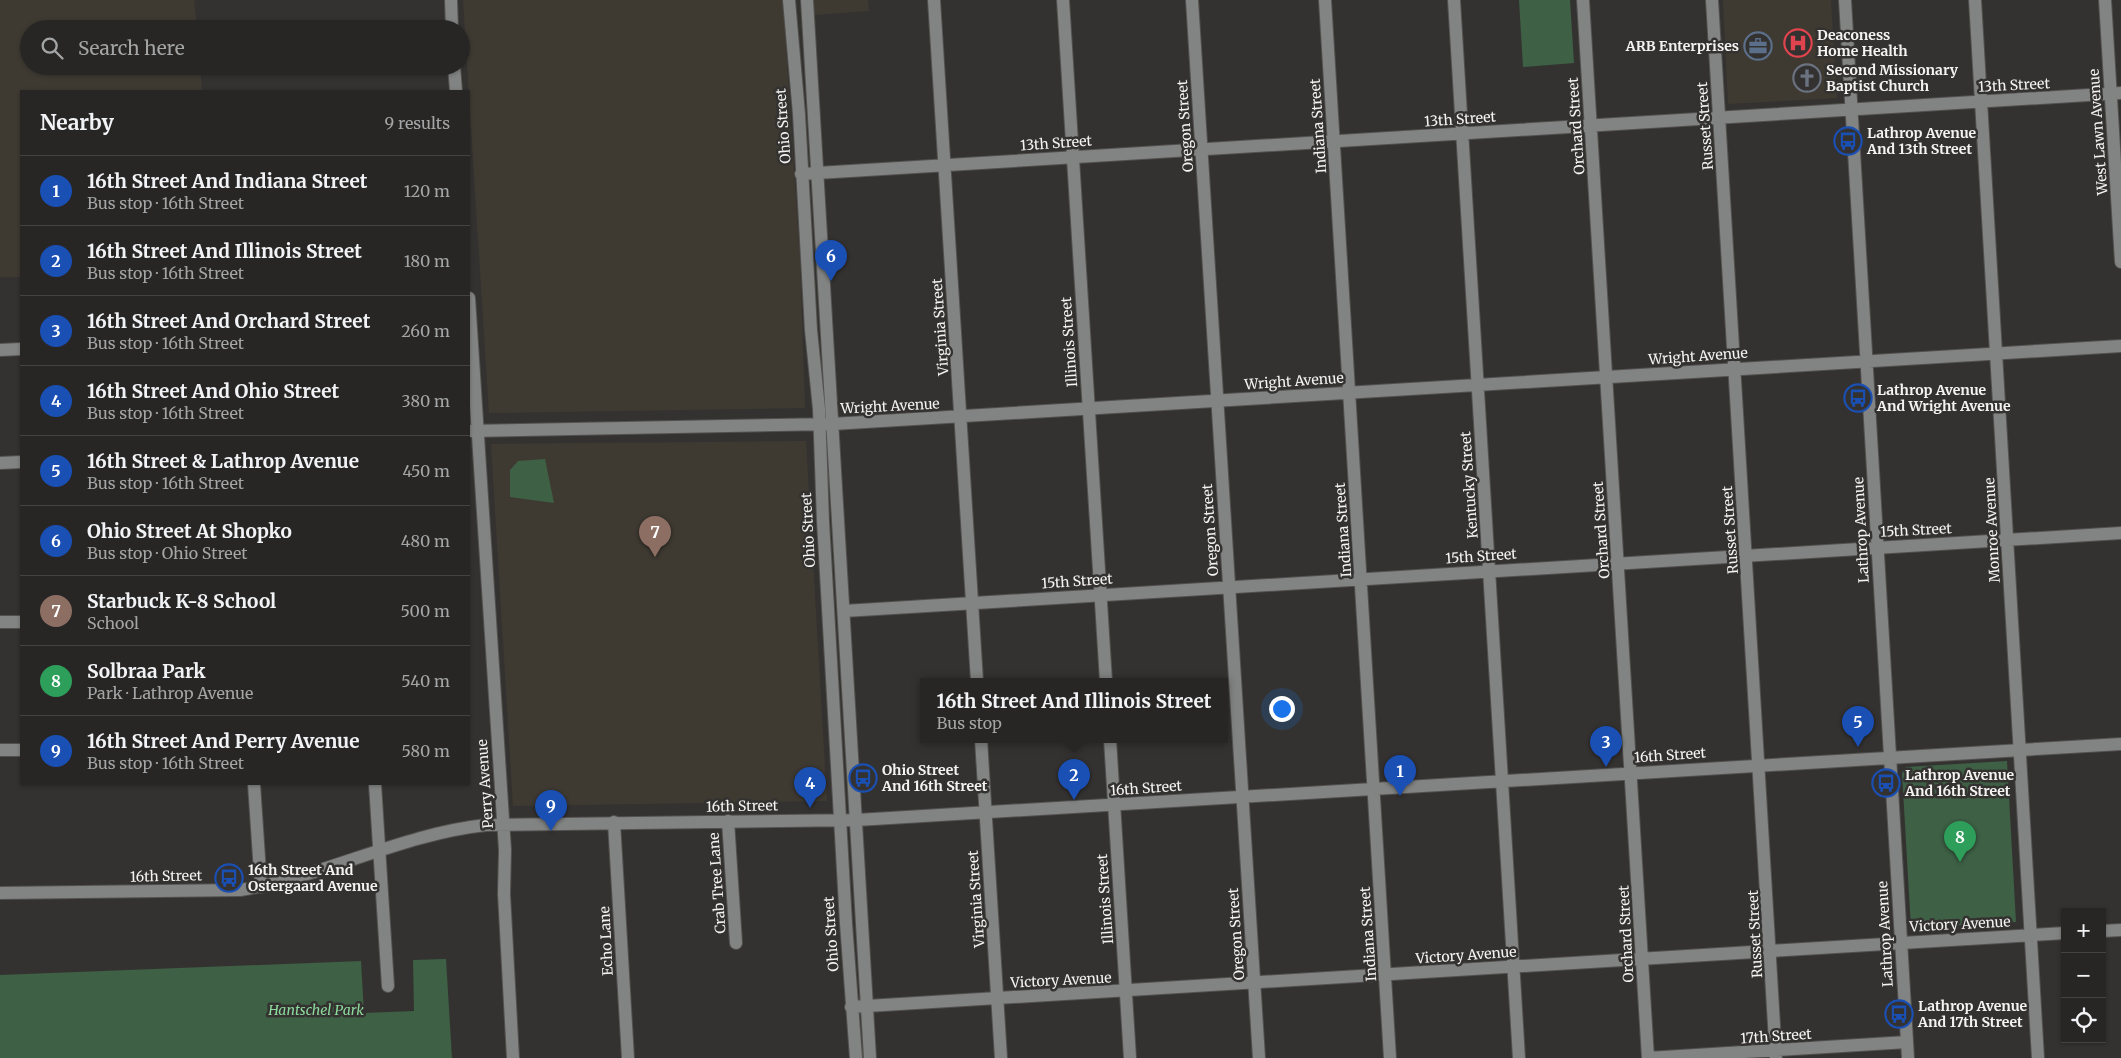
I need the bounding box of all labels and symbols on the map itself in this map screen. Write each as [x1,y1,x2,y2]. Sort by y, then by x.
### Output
place label: Deaconess Home Health [1817,26,1908,60]
hospital icon: Deaconess Home Health [1783,28,1813,58]
office icon: ARB Enterprises [1743,31,1773,61]
place label: ARB Enterprises [1625,37,1739,55]
place label: Second Missionary Baptist Church [1826,61,1959,95]
church icon: Second Missionary Baptist Church [1792,63,1822,93]
street label: West Lawn Avenue [2085,68,2111,197]
street label: 13th Street [1978,74,2051,96]
street label: Orchard Street [1564,76,1588,175]
street label: Indiana Street [1306,77,1330,174]
street label: Oregon Street [1173,79,1197,173]
street label: Russet Street [1693,81,1717,171]
street label: Ohio Street [771,87,795,164]
street label: 13th Street [1424,107,1497,130]
place label: Lathrop Avenue And 13th Street [1866,124,1977,158]
bus stop icon: Lathrop Avenue And 13th Street [1833,126,1863,156]
street label: 13th Street [1020,131,1093,154]
pin: 6 [815,240,847,281]
street label: Virginia Street [928,277,952,377]
street label: Illinois Street [1057,296,1081,388]
street label: Wright Avenue [1647,344,1748,369]
street label: Wright Avenue [1243,369,1344,394]
place label: Lathrop Avenue And Wright Avenue [1876,381,2011,415]
bus stop icon: Lathrop Avenue And Wright Avenue [1843,383,1873,413]
street label: Wright Avenue [839,394,940,418]
street label: Kentucky Street [1456,430,1482,539]
street label: Lathrop Avenue [1849,476,1873,584]
street label: Monroe Avenue [1980,477,2004,583]
street label: Orchard Street [1589,480,1613,579]
street label: Indiana Street [1331,481,1355,578]
street label: Oregon Street [1198,483,1222,577]
street label: Russet Street [1718,485,1742,575]
street label: Ohio Street [797,491,819,568]
pin: 7 [639,516,671,557]
street label: 15th Street [1880,519,1953,541]
street label: 15th Street [1445,544,1518,567]
street label: 15th Street [1041,569,1114,592]
your location [1269,696,1295,722]
pin: 5 [1842,706,1874,747]
pin: 3 [1590,726,1622,767]
street label: Perry Avenue [473,739,497,829]
street label: 16th Street [1633,743,1707,766]
pin: 1 [1384,755,1416,796]
pin: 2 [1058,759,1090,800]
place label: Ohio Street And 16th Street [881,761,988,795]
bus stop icon: Ohio Street And 16th Street [848,763,878,793]
place label: Lathrop Avenue And 16th Street [1904,766,2015,800]
pin: 4 [794,767,826,808]
bus stop icon: Lathrop Avenue And 16th Street [1871,768,1901,798]
street label: 16th Street [1109,776,1183,799]
pin: 9 [535,790,567,831]
street label: 16th Street [706,796,779,816]
pin: 8 [1944,821,1976,862]
street label: Crab Tree Lane [704,832,730,934]
street label: Virginia Street [964,849,988,949]
street label: Illinois Street [1093,853,1117,945]
place label: 16th Street And Ostergaard Avenue [248,861,378,895]
bus stop icon: 16th Street And Ostergaard Avenue [214,863,244,893]
street label: 16th Street [130,866,203,886]
street label: Lathrop Avenue [1873,880,1897,988]
street label: Orchard Street [1614,884,1638,983]
street label: Indiana Street [1356,885,1380,982]
street label: Oregon Street [1224,887,1248,981]
street label: Russet Street [1744,889,1766,979]
street label: Ohio Street [819,895,843,972]
street label: Echo Lane [595,906,617,976]
street label: Victory Avenue [1908,912,2011,936]
street label: Victory Avenue [1414,942,1517,968]
street label: Victory Avenue [1009,968,1112,992]
place label: Lathrop Avenue And 17th Street [1917,997,2028,1031]
bus stop icon: Lathrop Avenue And 17th Street [1884,999,1914,1029]
park label: Hantschel Park [267,1001,364,1019]
street label: 17th Street [1740,1024,1813,1047]

